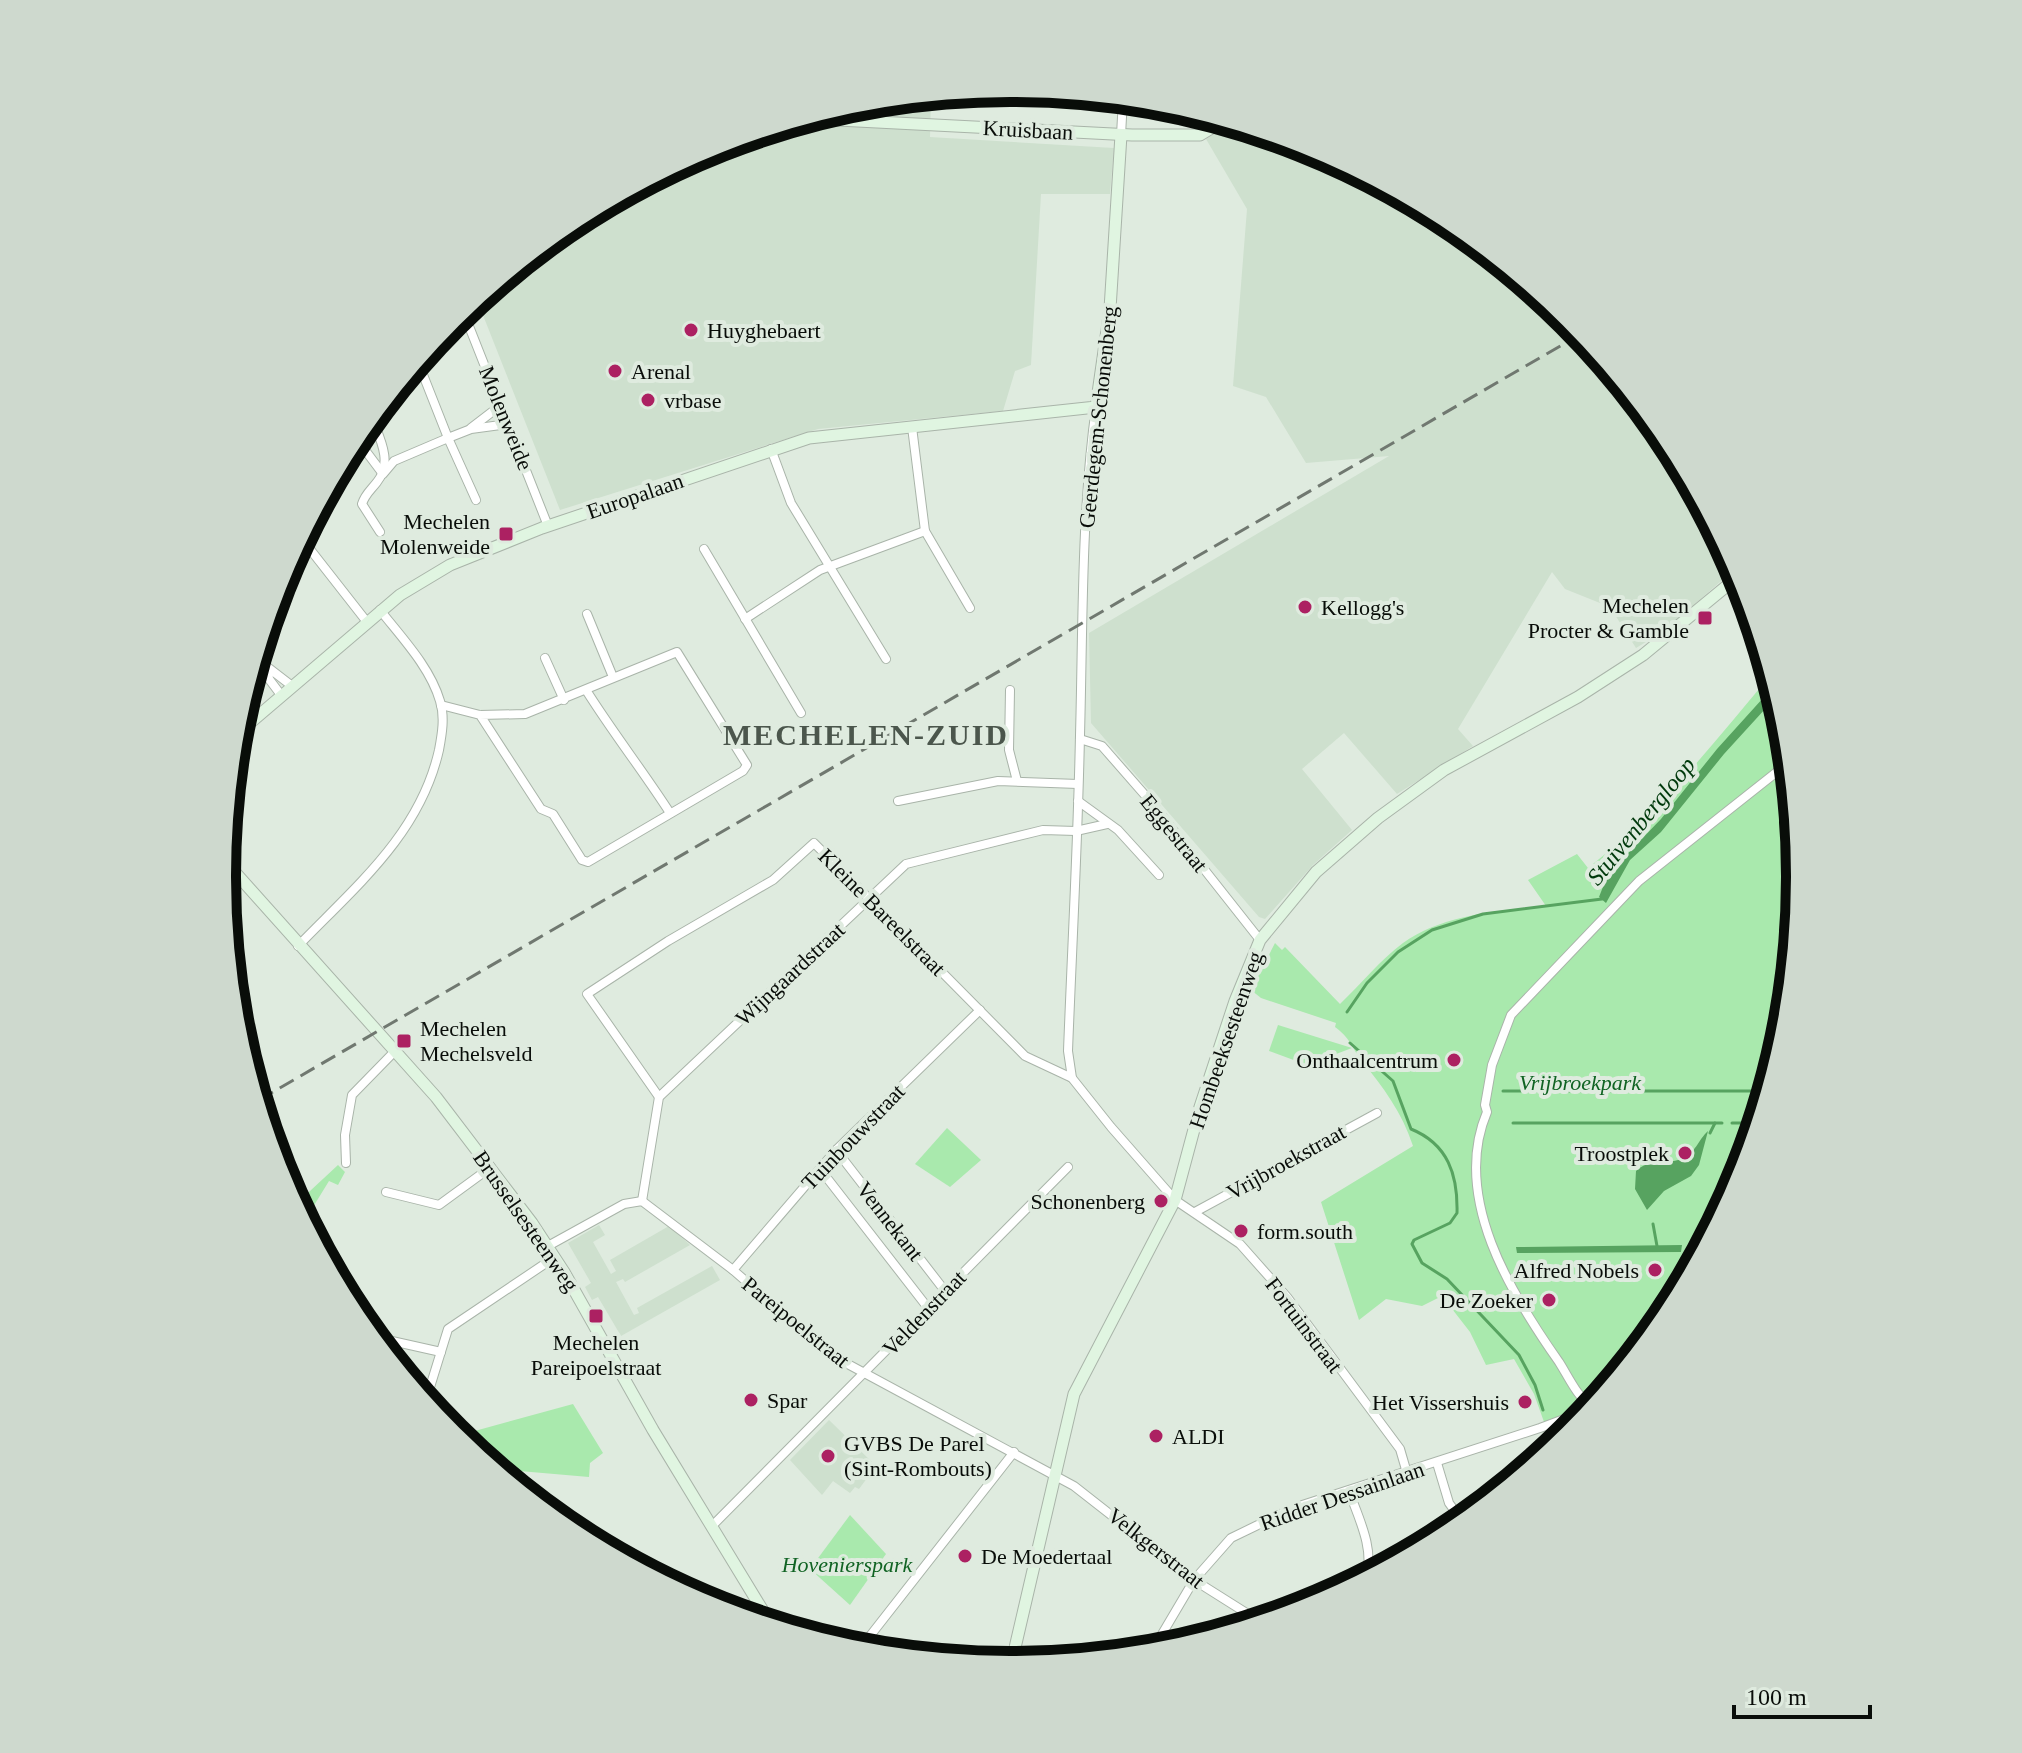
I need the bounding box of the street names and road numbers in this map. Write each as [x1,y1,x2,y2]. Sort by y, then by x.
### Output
street label: Kruisbaan [982,115,1074,145]
street label: Geerdegem-Schonenberg [1074,305,1122,529]
street label: Molenweide [474,362,538,474]
street label: Europalaan [584,468,686,524]
street label: Eggestraat [1135,789,1213,877]
street label: Kleine Bareelstraat [813,843,951,981]
street label: Wijngaardstraat [730,917,850,1031]
street label: Hombeeksesteenweg [1184,948,1268,1132]
street label: Tuinbouwstraat [796,1079,910,1195]
street label: Vrijbroekstraat [1222,1119,1350,1205]
street label: Brusselsesteenweg [468,1146,584,1296]
street label: Vennekant [852,1177,928,1265]
street label: Veldenstraat [877,1265,971,1361]
street label: Pareipoelstraat [737,1271,855,1373]
street label: Fortuinstraat [1260,1273,1348,1377]
street label: Ridder Dessainlaan [1257,1456,1427,1536]
street label: Velkgerstraat [1103,1502,1209,1594]

